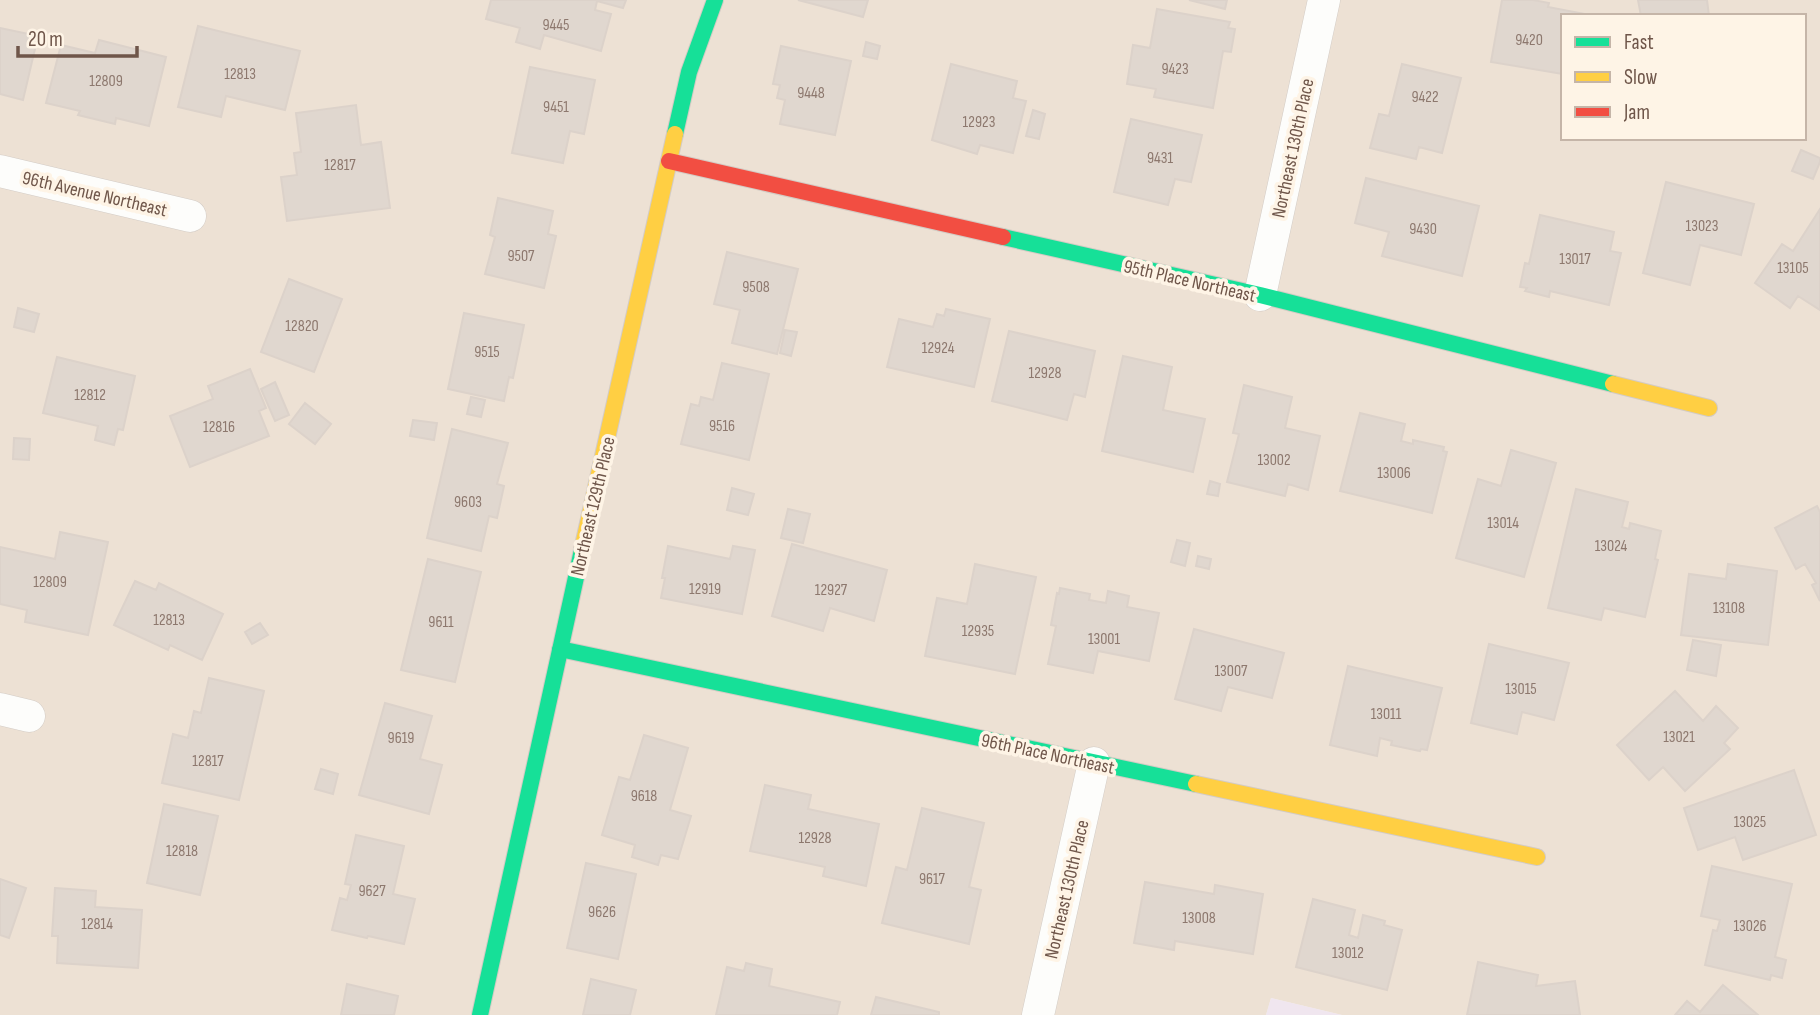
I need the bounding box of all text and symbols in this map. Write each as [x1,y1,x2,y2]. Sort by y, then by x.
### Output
scale bar [18,14,136,58]
legend [1561,14,1806,140]
house number: 9445 [543,16,570,35]
text: 20 m [28,27,63,52]
text: Fast [1624,30,1654,55]
house number: 9420 [1515,31,1543,50]
house number: 9423 [1161,60,1189,79]
house number: 12813 [224,65,256,84]
text: Slow [1624,65,1658,90]
house number: 12809 [89,72,123,91]
street label: Northeast 130th Place [1267,77,1319,220]
house number: 9448 [797,84,825,103]
house number: 9422 [1411,88,1439,107]
house number: 9451 [543,98,569,117]
text: Jam [1623,100,1650,125]
house number: 12923 [963,113,995,132]
house number: 9431 [1147,149,1173,168]
house number: 12817 [324,156,356,175]
street label: 96th Avenue Northeast [20,167,170,222]
house number: 13023 [1686,217,1718,236]
house number: 9430 [1409,220,1437,239]
house number: 9507 [507,247,535,266]
house number: 13017 [1559,250,1591,269]
street label: 95th Place Northeast [1121,255,1258,308]
house number: 13105 [1777,259,1809,278]
house number: 9508 [742,278,770,297]
house number: 12820 [285,317,319,336]
house number: 12924 [922,339,955,358]
house number: 9515 [474,343,500,362]
house number: 12928 [1028,364,1062,383]
house number: 12812 [74,386,106,405]
house number: 9516 [709,417,735,436]
house number: 12816 [203,418,235,437]
street label: Northeast 129th Place [566,435,621,578]
house number: 13002 [1257,451,1291,470]
house number: 13006 [1377,464,1411,483]
house number: 9603 [454,493,482,512]
house number: 13014 [1487,514,1519,533]
house number: 13024 [1595,537,1628,556]
house number: 12809 [33,573,67,592]
house number: 12919 [689,580,721,599]
house number: 12927 [815,581,848,600]
house number: 13108 [1713,599,1745,618]
house number: 12813 [153,611,185,630]
house number: 9611 [428,613,454,632]
house number: 12935 [962,622,994,641]
house number: 13001 [1088,630,1120,649]
house number: 13007 [1215,662,1248,681]
house number: 13015 [1505,680,1537,699]
house number: 13011 [1371,705,1402,724]
house number: 13021 [1663,728,1695,747]
house number: 9619 [388,729,414,748]
street label: 96th Place Northeast [979,729,1117,780]
house number: 12817 [192,752,224,771]
house number: 9618 [631,787,657,806]
house number: 13025 [1734,813,1766,832]
street label: Northeast 130th Place [1040,818,1095,961]
house number: 12928 [798,829,832,848]
house number: 12818 [166,842,198,861]
house number: 9617 [919,870,946,889]
house number: 9627 [358,882,386,901]
house number: 9626 [588,903,616,922]
house number: 13008 [1182,909,1216,928]
house number: 12814 [81,915,113,934]
house number: 13026 [1733,917,1767,936]
house number: 13012 [1332,944,1364,963]

